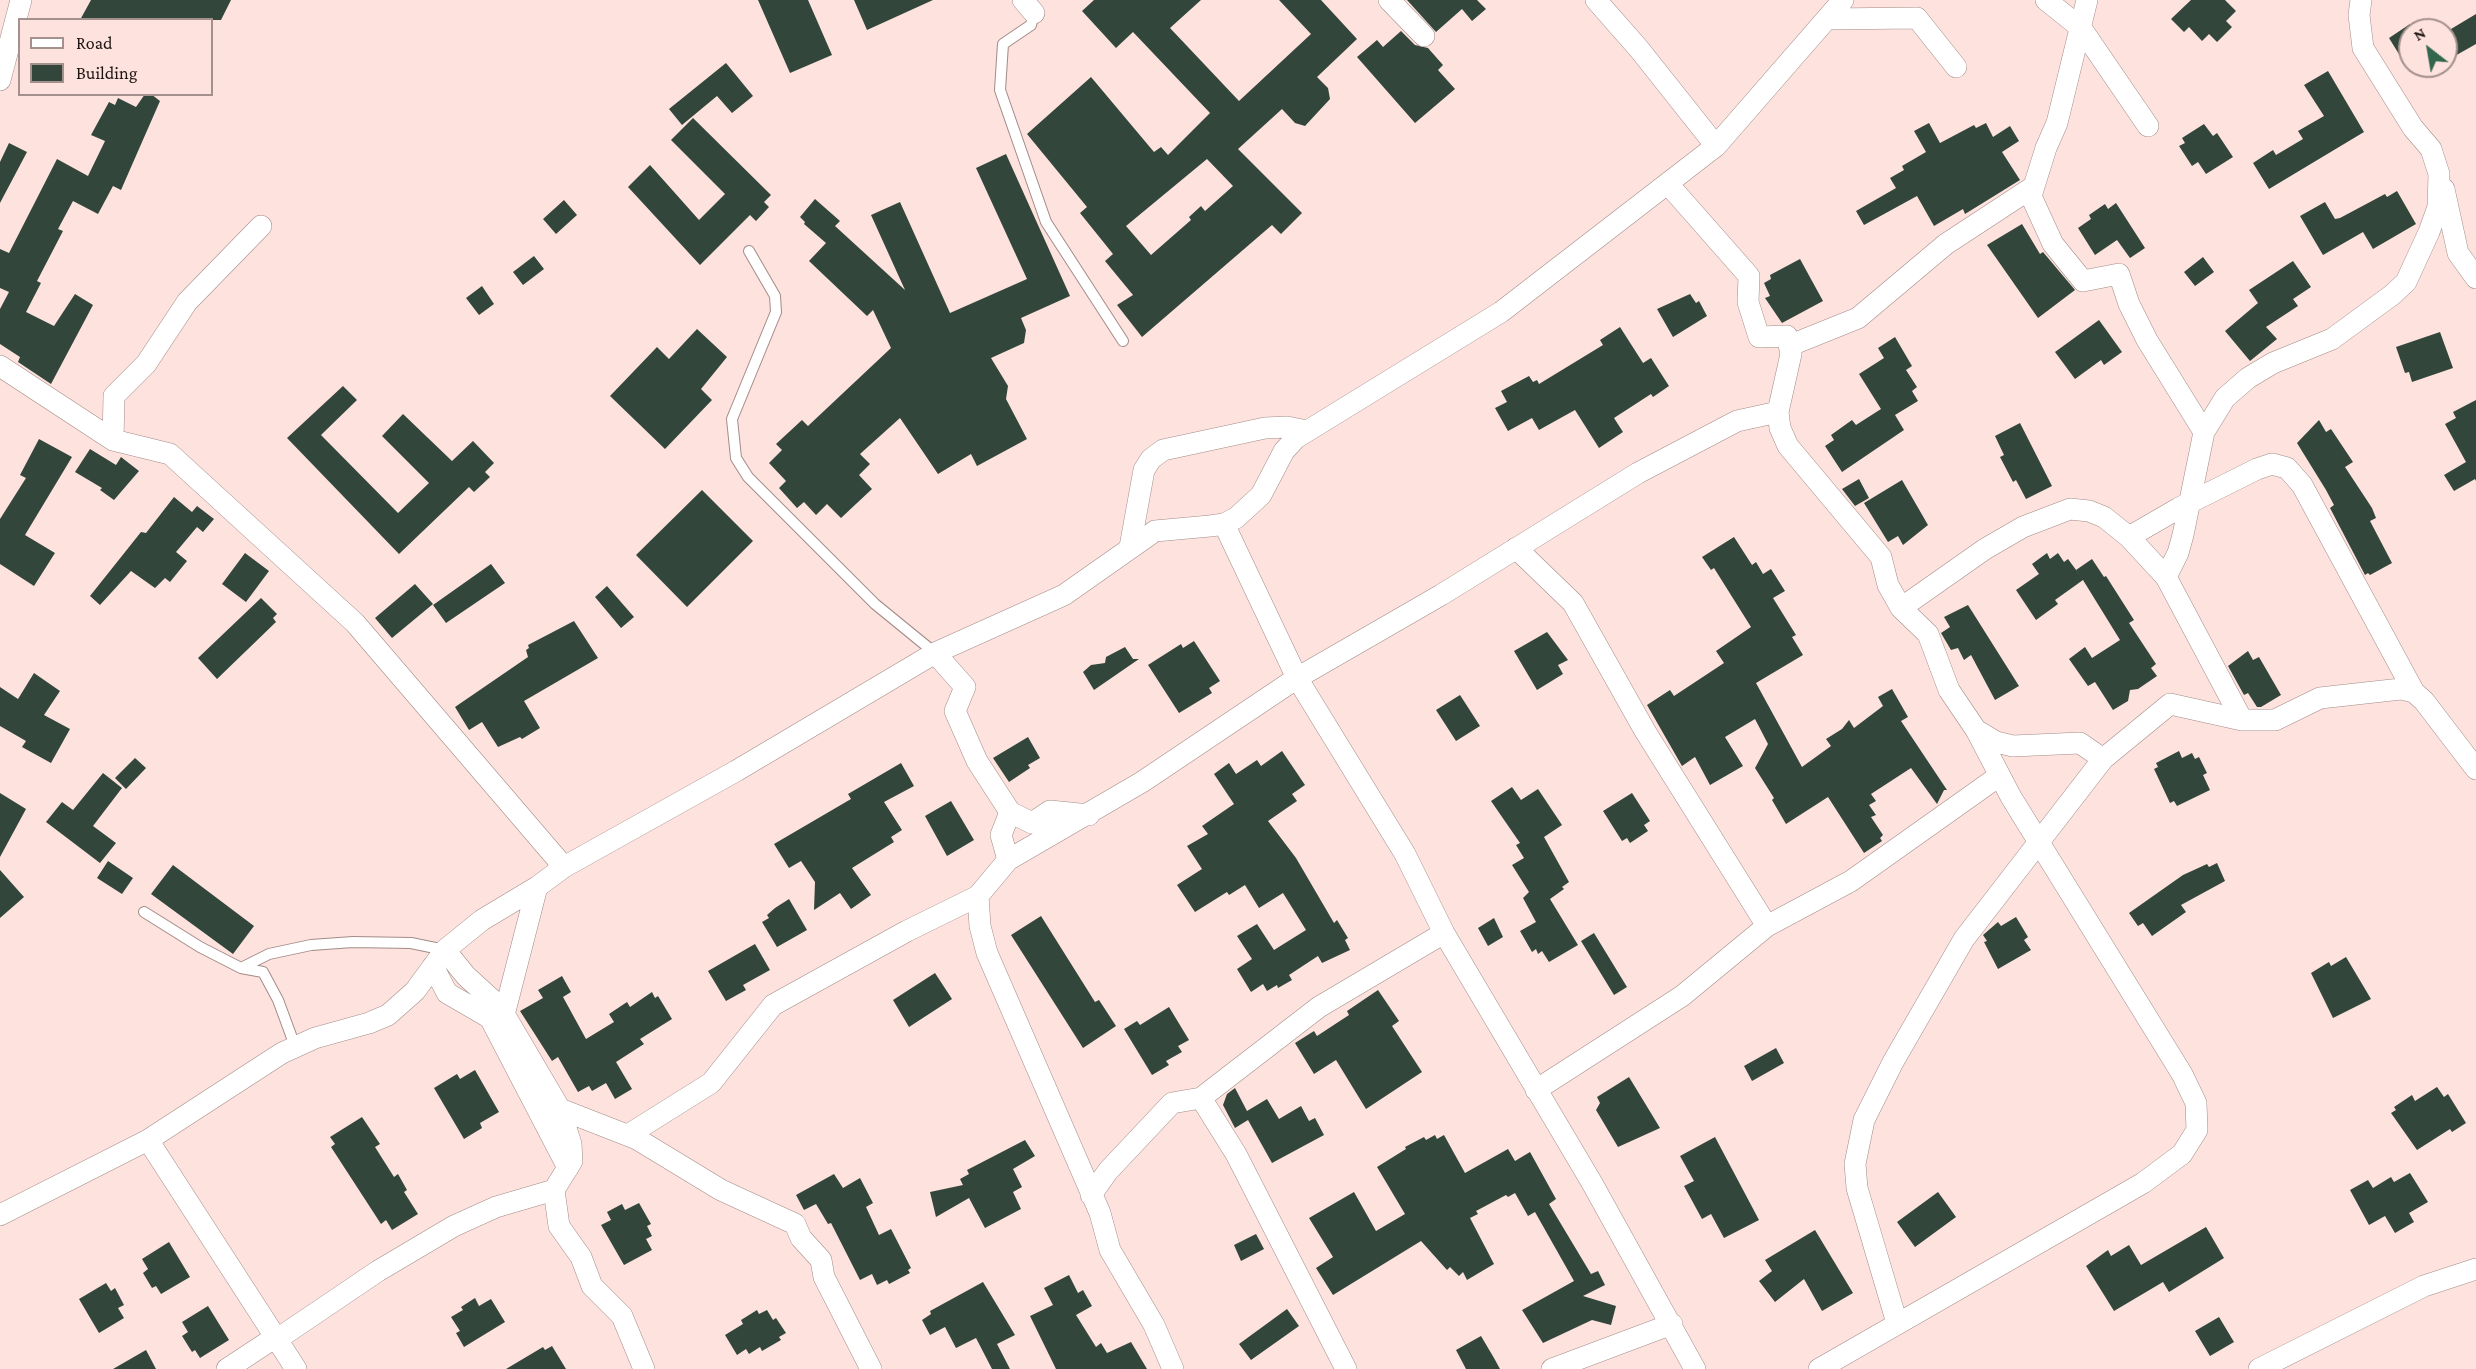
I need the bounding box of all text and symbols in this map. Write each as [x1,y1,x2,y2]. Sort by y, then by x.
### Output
legend [18,18,213,96]
north arrow [2398,18,2458,78]
text: N [2410,24,2429,44]
text: Road [76,33,113,53]
text: Building [76,63,137,83]

